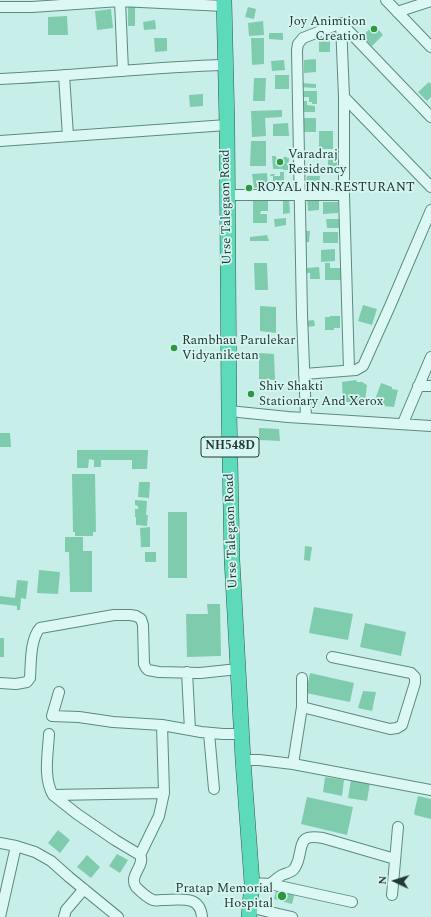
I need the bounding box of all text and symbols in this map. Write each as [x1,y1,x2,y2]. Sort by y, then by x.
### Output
place label: Joy Animtion Creation [289,14,366,45]
marker: Joy Animtion Creation [369,24,379,34]
place label: Varadraj Residency [288,147,346,178]
street label: Urse Talegaon Road [218,149,236,265]
marker: Varadraj Residency [275,157,285,167]
place label: ROYAL INN RESTURANT [257,180,415,196]
marker: ROYAL INN RESTURANT [244,183,254,193]
place label: Rambhau Parulekar Vidyaniketan [182,333,295,364]
marker: Rambhau Parulekar Vidyaniketan [169,343,179,353]
place label: Shiv Shakti Stationary And Xerox [259,379,383,410]
marker: Shiv Shakti Stationary And Xerox [246,389,256,399]
road number: NH548D [201,437,259,457]
street label: Urse Talegaon Road [222,473,242,589]
north arrow [375,861,415,901]
text: N [374,875,391,885]
place label: Pratap Memorial Hospital [175,881,273,912]
marker: Pratap Memorial Hospital [276,890,288,902]

